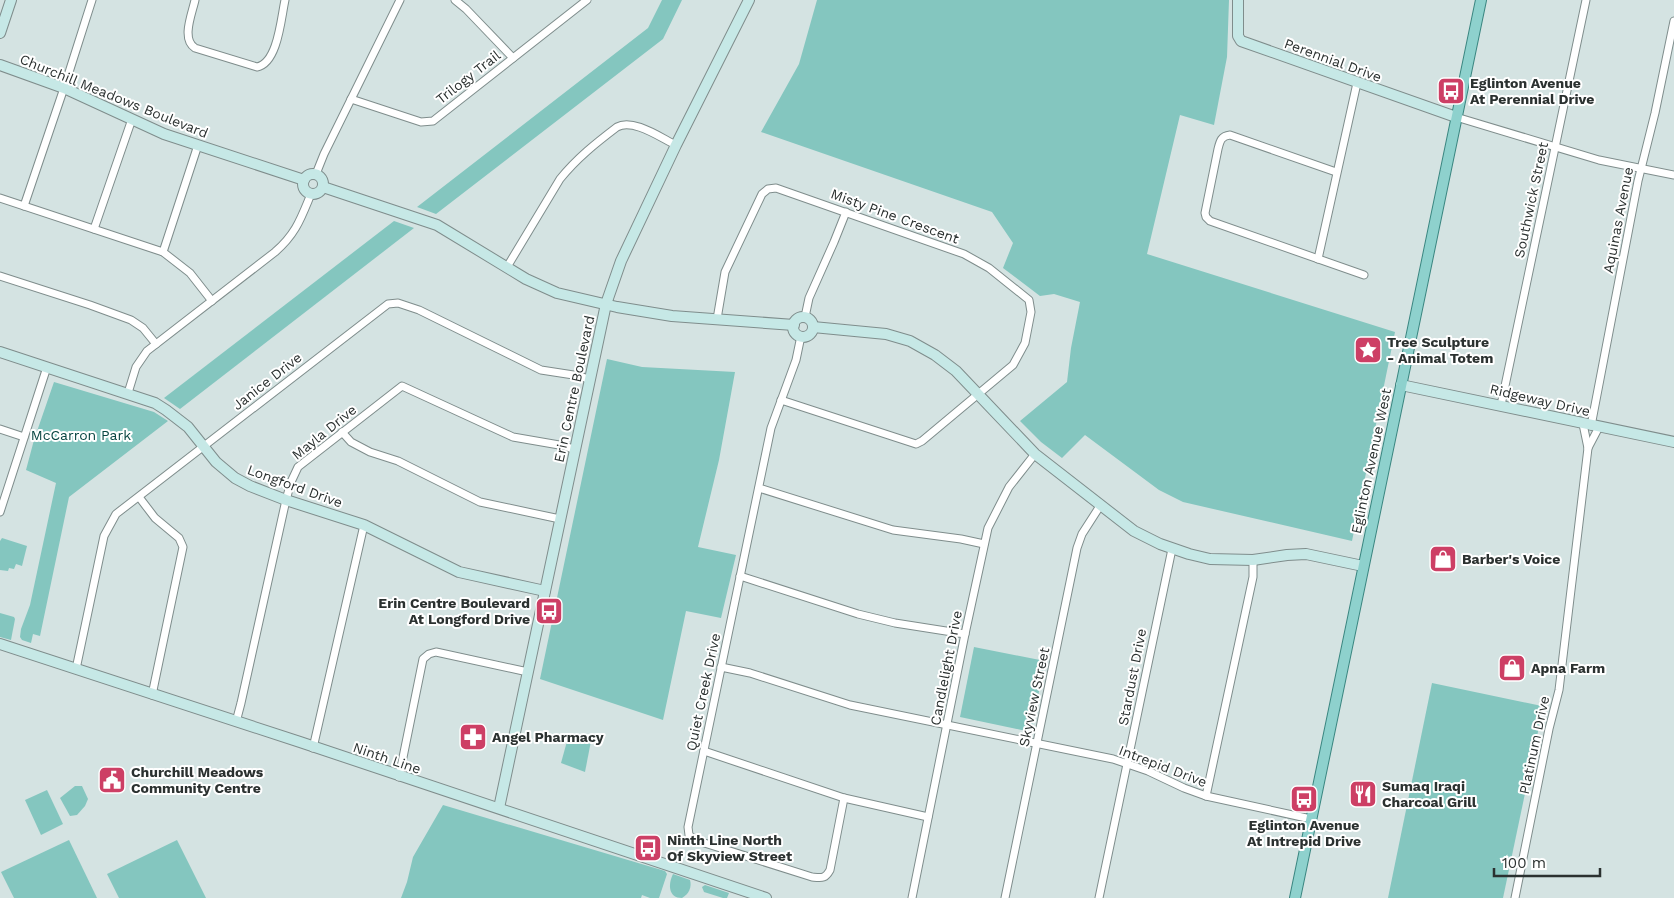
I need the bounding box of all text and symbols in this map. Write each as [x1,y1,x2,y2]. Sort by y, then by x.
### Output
street label: Perennial Drive [1282,35,1384,85]
street label: Trilogy Trail [433,46,504,107]
street label: Churchill Meadows Boulevard [18,51,210,141]
place label: Eglinton Avenue At Perennial Drive [1470,75,1594,107]
bus stop icon: Eglinton Avenue At Perennial Drive [1436,76,1466,106]
street label: Southwick Street [1511,140,1551,259]
street label: Aquinas Avenue [1600,165,1636,275]
street label: Misty Pine Crescent [829,185,961,247]
street label: Erin Centre Boulevard [551,314,597,464]
place label: Tree Sculpture - Animal Totem [1387,334,1493,366]
place icon: Tree Sculpture - Animal Totem [1353,335,1383,365]
street label: Janice Drive [229,349,305,413]
street label: Ridgeway Drive [1488,381,1592,419]
street label: Eglinton Avenue West [1348,387,1394,535]
street label: Mayla Drive [289,401,359,463]
park label: McCarron Park [31,427,131,443]
street label: Longford Drive [245,461,345,511]
shop icon: Barber's Voice [1428,544,1458,574]
place label: Barber's Voice [1462,551,1560,567]
place label: Erin Centre Boulevard At Longford Drive [378,595,530,627]
bus stop icon: Erin Centre Boulevard At Longford Drive [534,596,564,626]
street label: Candlelight Drive [927,609,965,727]
street label: Stardust Drive [1115,627,1149,727]
street label: Quiet Creek Drive [683,632,723,752]
street label: Skyview Street [1016,646,1052,748]
shop icon: Apna Farm [1497,653,1527,683]
place label: Apna Farm [1531,660,1605,676]
street label: Platinum Drive [1516,694,1552,796]
pharmacy icon: Angel Pharmacy [458,722,488,752]
place label: Angel Pharmacy [492,729,604,745]
street label: Ninth Line [351,739,423,777]
street label: Intrepid Drive [1117,742,1209,790]
place label: Churchill Meadows Community Centre [131,764,264,796]
public building icon: Churchill Meadows Community Centre [97,765,127,795]
place label: Sumaq Iraqi Charcoal Grill [1382,778,1477,810]
restaurant icon: Sumaq Iraqi Charcoal Grill [1348,779,1378,809]
bus stop icon: Eglinton Avenue At Intrepid Drive [1289,784,1319,814]
place label: Eglinton Avenue At Intrepid Drive [1247,817,1361,849]
place label: Ninth Line North Of Skyview Street [667,832,792,864]
bus stop icon: Ninth Line North Of Skyview Street [633,833,663,863]
scale bar [1494,846,1600,878]
text: 100 m [1502,854,1546,872]

